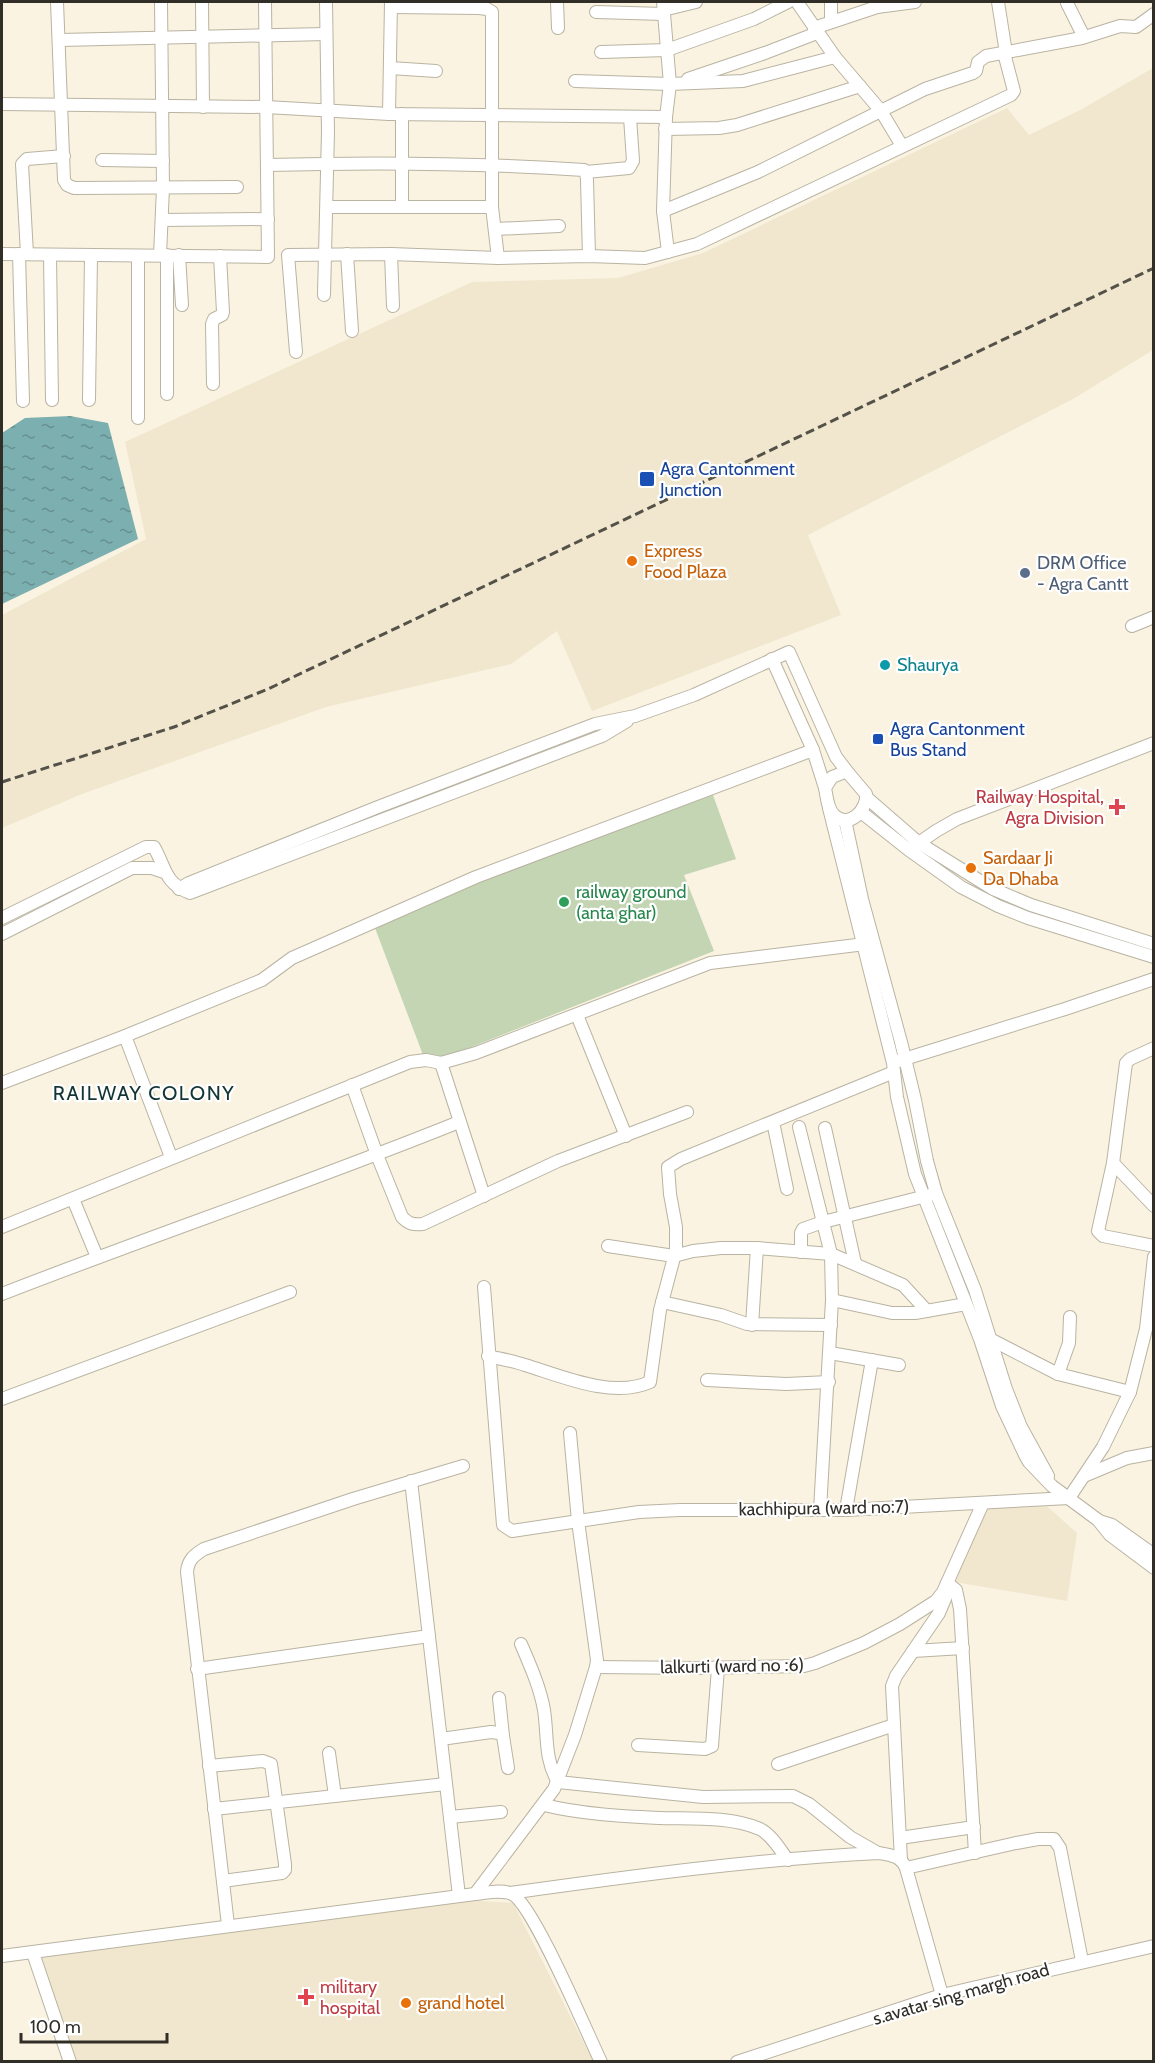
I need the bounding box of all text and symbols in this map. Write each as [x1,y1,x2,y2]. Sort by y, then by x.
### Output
place label: Agra Cantonment Junction [659,458,795,501]
marker: Agra Cantonment Junction [638,470,656,488]
place label: Express Food Plaza [644,540,727,583]
place label: DRM Office - Agra Cantt [1037,552,1129,595]
marker: Express Food Plaza [625,554,639,568]
marker: DRM Office - Agra Cantt [1018,566,1032,580]
place label: Shaurya [897,654,959,676]
marker: Shaurya [878,658,892,672]
place label: Agra Cantonment Bus Stand [890,718,1025,761]
marker: Agra Cantonment Bus Stand [871,732,885,746]
place label: Railway Hospital, Agra Division [976,786,1104,829]
marker: Railway Hospital, Agra Division [1108,798,1126,816]
place label: Sardaar Ji Da Dhaba [983,847,1059,890]
marker: Sardaar Ji Da Dhaba [964,861,978,875]
place label: railway ground (anta ghar) [576,881,686,924]
marker: railway ground (anta ghar) [557,895,571,909]
district label: RAILWAY COLONY [53,1081,235,1105]
street label: kachhipura (ward no:7) [739,1496,909,1520]
street label: lalkurti (ward no :6) [660,1654,804,1678]
street label: s.avatar sing margh road [870,1958,1052,2030]
place label: military hospital [320,1976,381,2019]
marker: military hospital [297,1988,315,2006]
place label: grand hotel [418,1992,505,2014]
marker: grand hotel [399,1996,413,2010]
scale bar [21,2006,166,2044]
text: 100 m [30,2016,81,2038]

